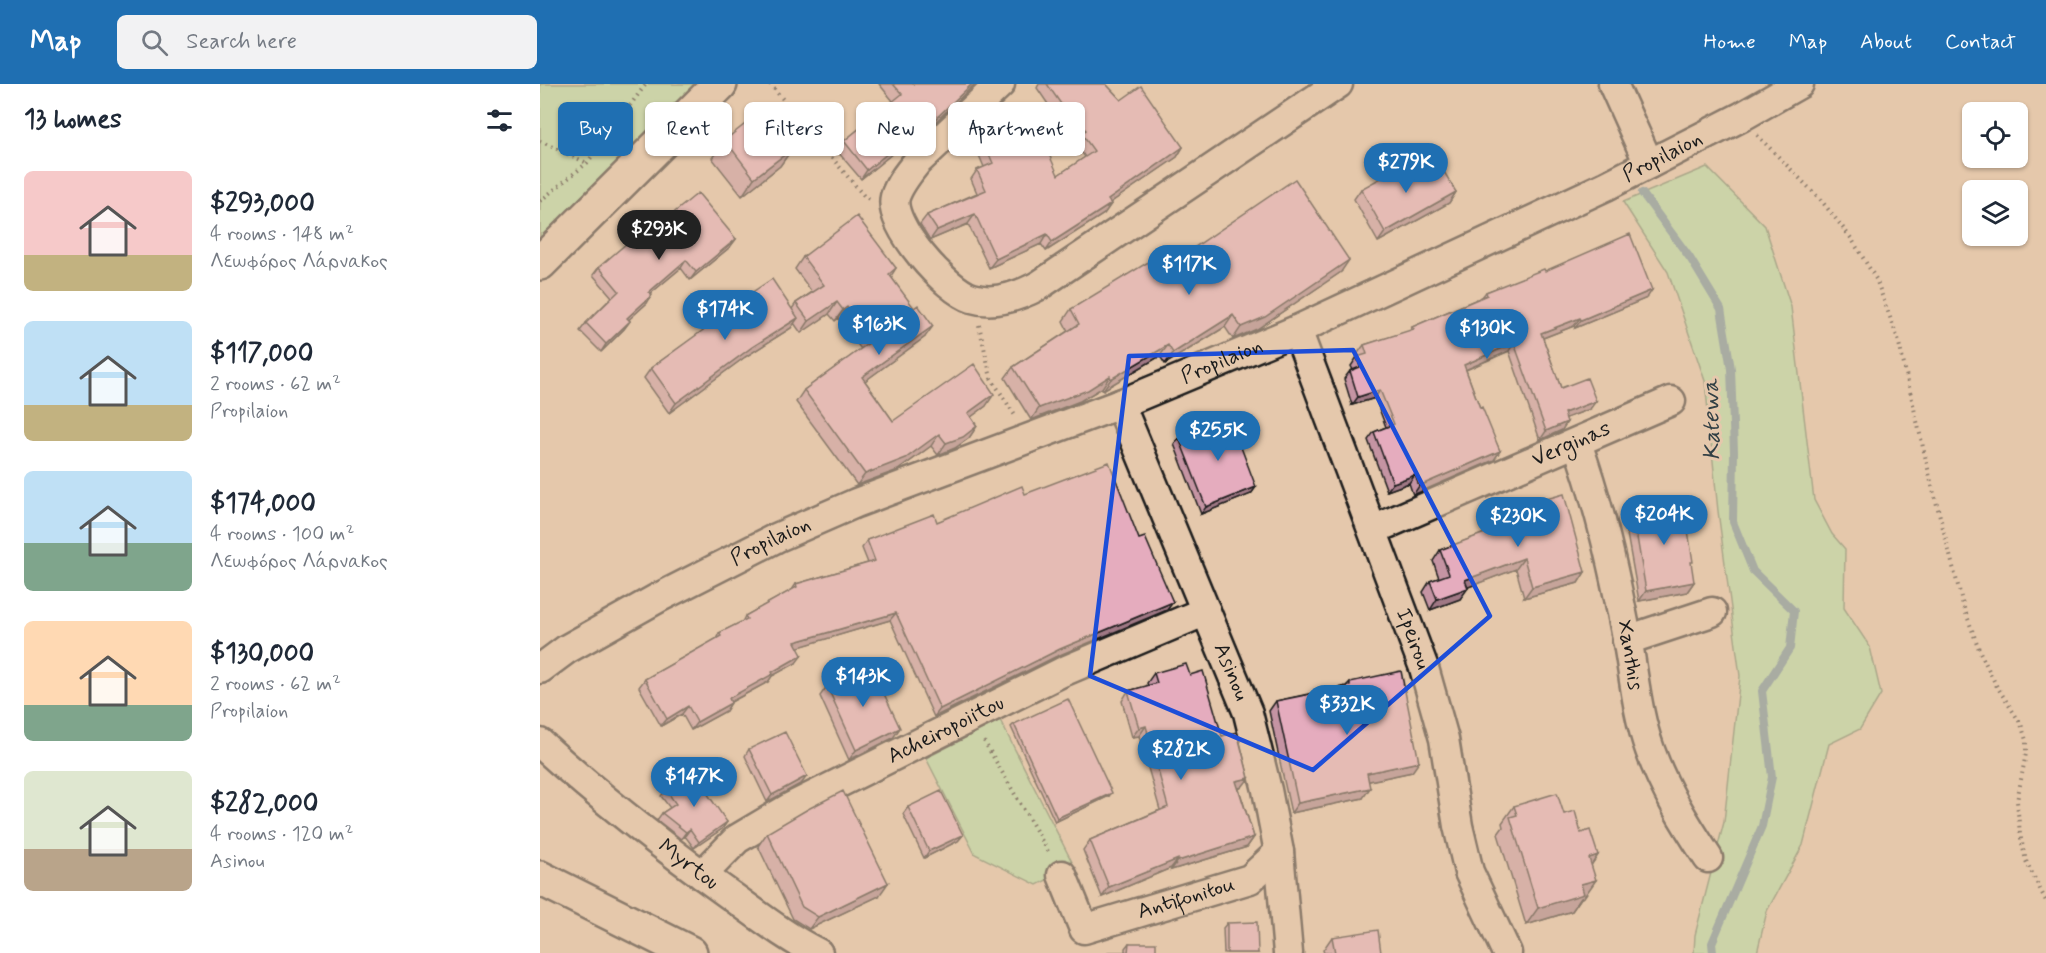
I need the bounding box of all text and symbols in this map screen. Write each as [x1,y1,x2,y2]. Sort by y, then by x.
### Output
search box [117,15,537,69]
text: Map [30,24,81,61]
icon: search [138,26,171,59]
text: Search here [186,28,297,56]
text: Home [1704,28,1756,56]
text: Map [1789,28,1827,56]
text: About [1860,28,1912,56]
text: Contact [1945,28,2016,56]
chip: Buy [558,102,633,156]
chip: Rent [645,102,732,156]
chip: Filters [744,102,844,156]
chip: New [856,102,936,156]
chip: Apartment [948,102,1085,156]
map controls [1962,102,2028,246]
button: locate [1962,102,2028,168]
text: 13 homes [24,103,122,137]
icon: filters [483,104,516,137]
street label: Propilaion [1618,125,1707,189]
pin: $279K [1364,143,1448,194]
text: $279K [1378,149,1434,176]
button: layers [1962,180,2028,246]
text: $293,000 [210,187,315,221]
icon: home [72,195,144,267]
pin: $293K [617,210,701,261]
text: $293K [631,216,687,243]
text: 4 rooms · 148 m² [210,221,354,248]
pin: $117K [1147,245,1231,296]
text: Λεωφόρος Λάρνακος [210,248,388,275]
text: $117K [1162,251,1216,278]
pin: $174K [683,290,767,341]
text: $174K [697,296,753,323]
pin: $163K [837,305,921,356]
pin: $130K [1445,309,1529,360]
text: $163K [852,311,906,338]
text: $130K [1459,315,1515,342]
street label: Propilaion [1177,332,1267,391]
text: $117,000 [210,337,313,371]
icon: home [72,345,144,417]
text: 2 rooms · 62 m² [210,371,341,398]
water label: Katewa [1696,377,1728,461]
text: Propilaion [210,398,288,425]
pin: $255K [1176,411,1260,462]
street label: Verginas [1528,415,1615,474]
text: $255K [1189,417,1247,444]
text: $174,000 [210,487,316,521]
icon: home [72,495,144,567]
pin: $204K [1622,495,1706,546]
pin: $230K [1476,497,1560,548]
text: $204K [1635,501,1693,528]
text: $230K [1490,503,1546,530]
street label: Propilaion [726,510,815,573]
text: 4 rooms · 100 m² [210,521,354,548]
text: Λεωφόρος Λάρνακος [210,548,388,575]
street label: Ipeirou [1389,604,1437,673]
street label: Xanthis [1610,618,1649,693]
text: $130,000 [210,637,314,671]
street label: Asinou [1207,639,1255,705]
icon: home [72,645,144,717]
pin: $143K [821,657,905,708]
text: $143K [835,663,891,690]
text: 2 rooms · 62 m² [210,671,341,698]
pin: $332K [1305,685,1389,736]
street label: Acheiropoiitou [883,689,1009,771]
text: $332K [1319,691,1375,718]
text: Propilaion [210,698,288,725]
pin: $282K [1139,730,1223,781]
text: $282K [1152,736,1210,763]
pin: $147K [652,757,736,808]
text: $147K [665,763,723,790]
text: $282,000 [210,787,318,821]
icon: home [72,795,144,867]
text: 4 rooms · 120 m² [210,821,353,848]
street label: Myrtou [652,833,725,897]
text: Asinou [210,848,265,875]
street label: Antifonitou [1134,870,1238,926]

